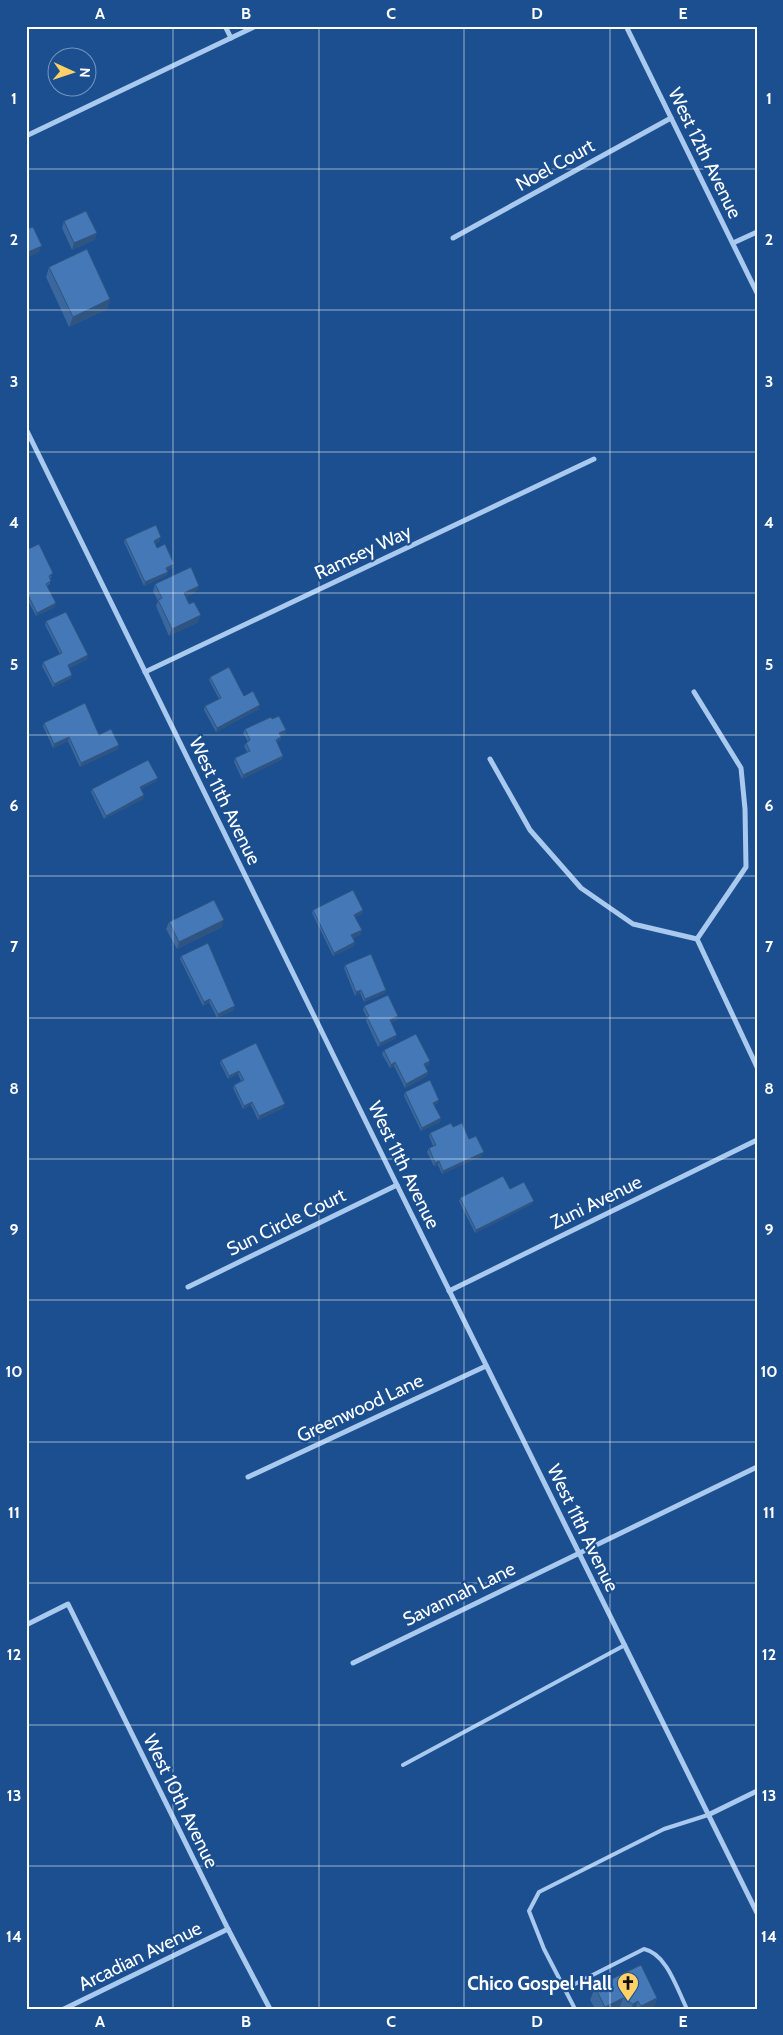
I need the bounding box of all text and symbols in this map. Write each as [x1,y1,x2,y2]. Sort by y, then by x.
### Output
text: A [95,4,105,23]
text: B [241,4,251,23]
text: C [386,4,396,23]
text: D [531,4,543,23]
text: E [678,4,688,23]
north arrow [48,48,98,98]
text: N [76,67,94,78]
street label: West 12th Avenue [663,84,747,222]
text: 1 [11,89,17,108]
text: 1 [766,89,772,108]
street label: Noel Court [512,134,599,196]
text: 2 [10,230,18,249]
text: 2 [765,230,773,249]
text: 3 [10,372,18,391]
text: 3 [765,372,773,391]
text: 4 [9,513,19,532]
text: 4 [764,513,774,532]
street label: Ramsey Way [311,519,415,584]
text: 5 [10,655,18,674]
text: 5 [765,655,773,674]
street label: West 11th Avenue [184,733,266,869]
text: 6 [10,796,19,815]
text: 6 [765,796,774,815]
text: 7 [10,937,19,956]
text: 7 [765,937,774,956]
text: 8 [9,1079,19,1098]
text: 8 [764,1079,774,1098]
street label: West 11th Avenue [363,1097,445,1233]
street label: Zuni Avenue [546,1170,646,1234]
street label: Sun Circle Court [223,1183,350,1261]
text: 9 [10,1220,19,1239]
text: 9 [765,1220,774,1239]
text: 10 [5,1362,23,1381]
text: 10 [760,1362,778,1381]
street label: Greenwood Lane [293,1369,427,1447]
street label: West 11th Avenue [542,1460,624,1596]
text: 11 [8,1503,20,1522]
text: 11 [763,1503,775,1522]
street label: Savannah Lane [399,1557,519,1631]
text: 12 [7,1645,21,1664]
text: 12 [762,1645,776,1664]
street label: West 10th Avenue [139,1730,223,1872]
text: 13 [7,1786,21,1805]
text: 13 [762,1786,776,1805]
street label: Arcadian Avenue [75,1916,206,1996]
text: 14 [6,1927,22,1946]
text: 14 [761,1927,777,1946]
church icon: Chico Gospel Hall [616,1971,640,2002]
place label: Chico Gospel Hall [467,1972,612,1995]
text: A [95,2012,105,2031]
text: B [241,2012,251,2031]
text: C [386,2012,396,2031]
text: D [531,2012,543,2031]
text: E [678,2012,688,2031]

